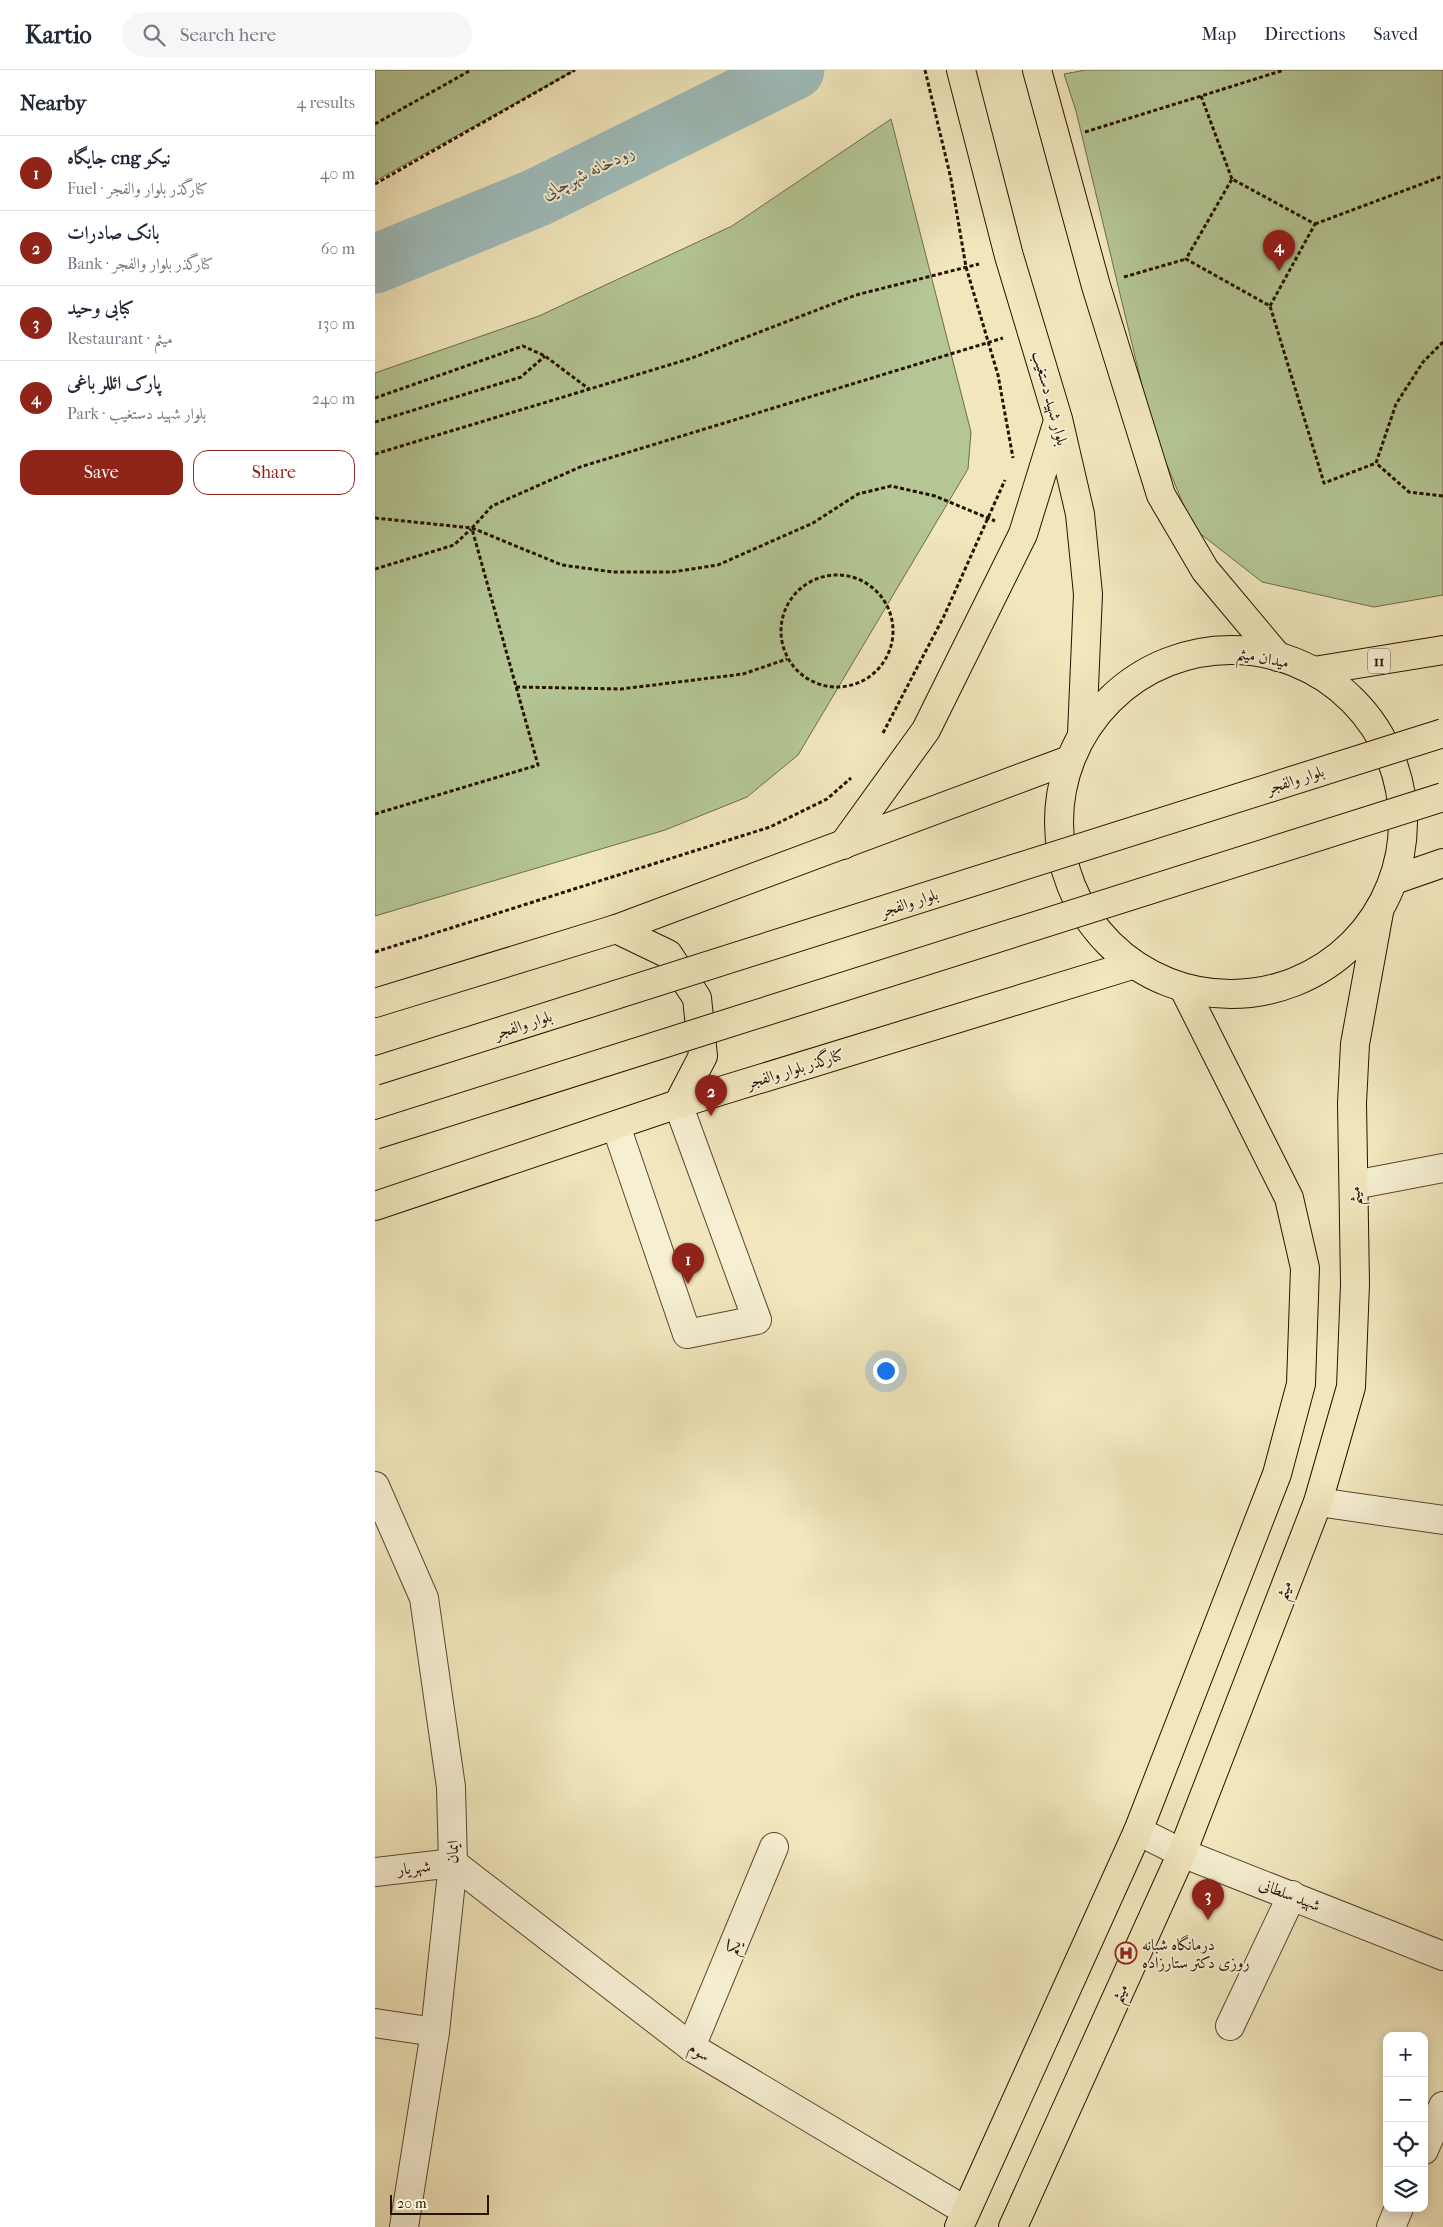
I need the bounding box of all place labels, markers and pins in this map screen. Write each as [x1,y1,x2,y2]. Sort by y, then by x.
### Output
pin: 4 [1263,230,1295,271]
pin: 2 [695,1075,727,1116]
pin: 1 [672,1243,704,1284]
pin: 3 [1192,1879,1224,1920]
place label: درمانگاه شبانه روزی دکتر ستارزاده [1142,1934,1250,1972]
hospital icon: درمانگاه شبانه روزی دکتر ستارزاده [1114,1941,1138,1965]

